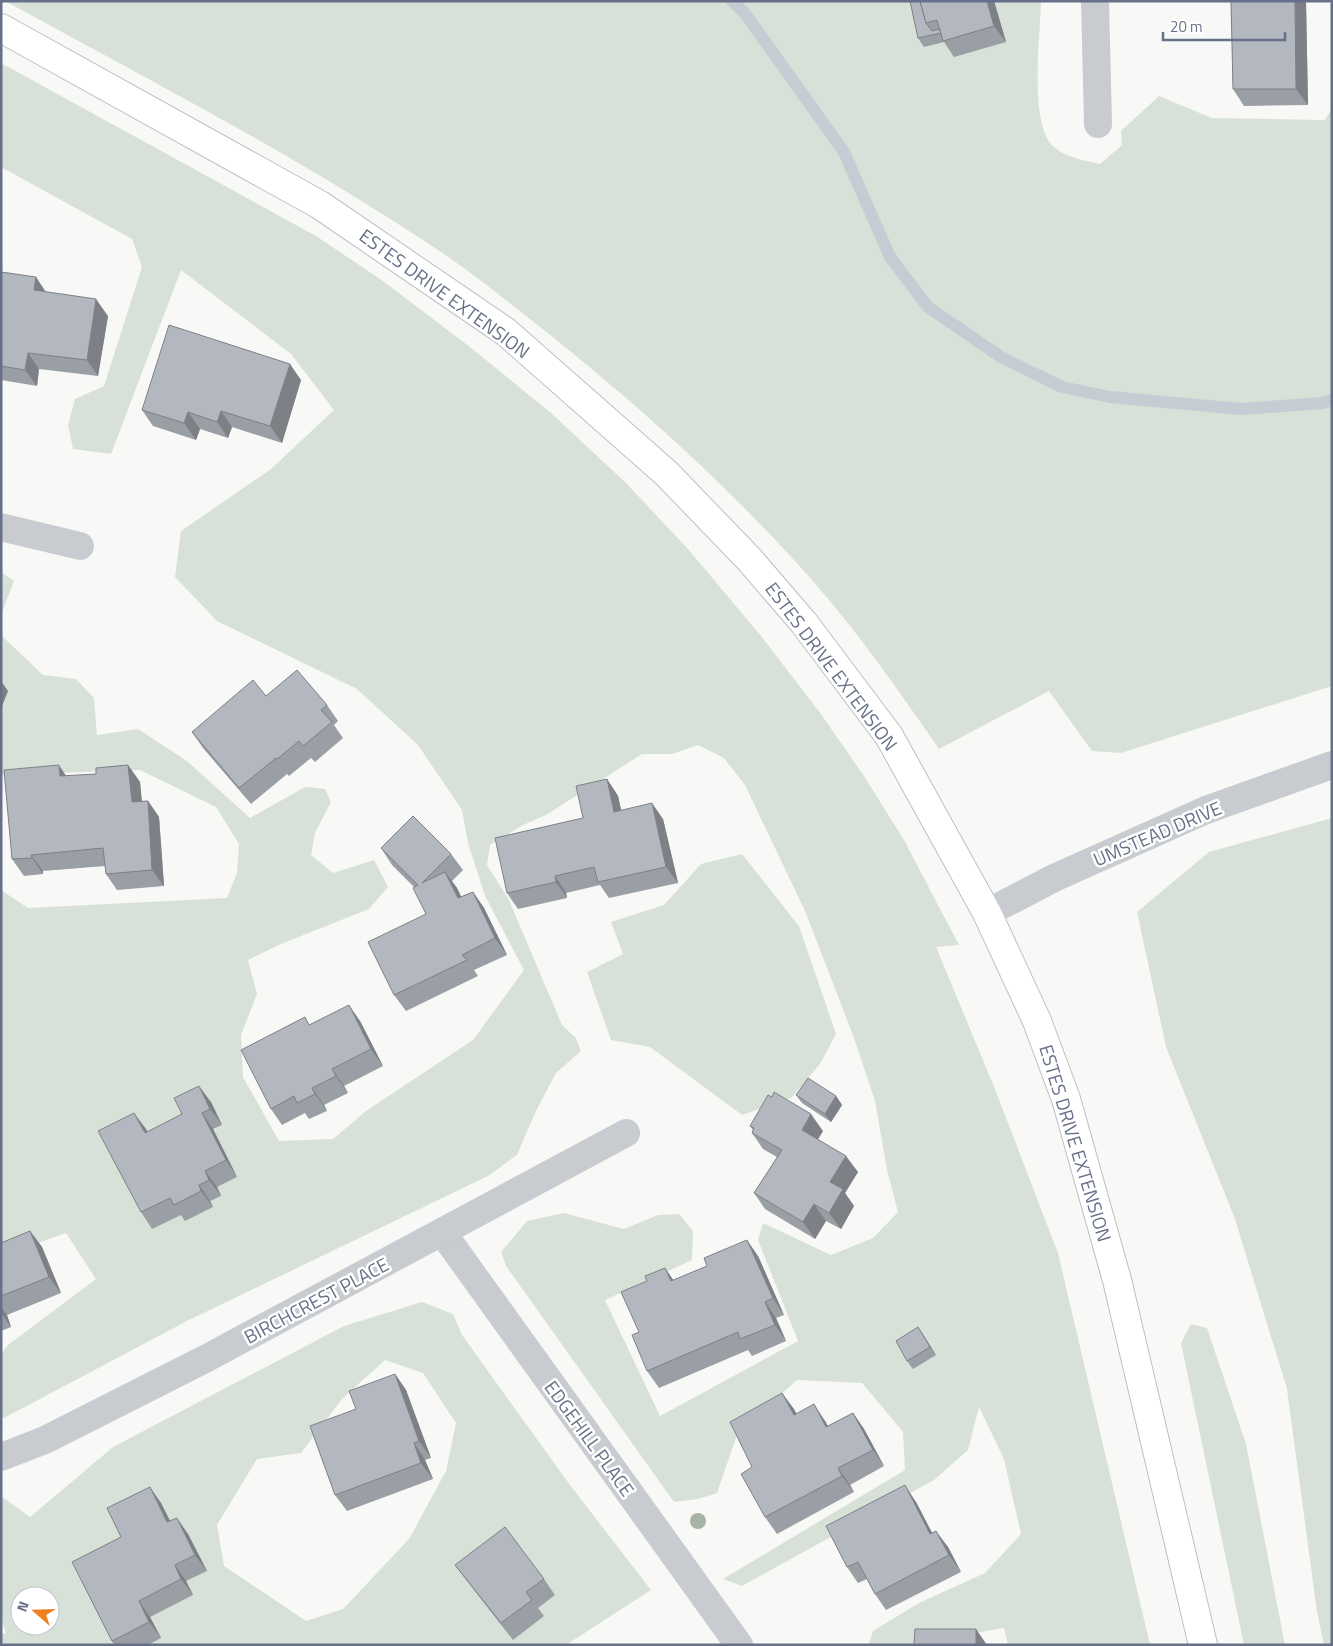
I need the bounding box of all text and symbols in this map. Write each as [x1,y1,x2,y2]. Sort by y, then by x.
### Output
scale bar [1163,10,1286,42]
text: 20 m [1170,15,1203,38]
street label: ESTES DRIVE EXTENSION [354,221,536,365]
street label: ESTES DRIVE EXTENSION [759,575,905,757]
street label: UMSTEAD DRIVE [1088,793,1226,873]
street label: ESTES DRIVE EXTENSION [1032,1041,1120,1245]
street label: BIRCHCREST PLACE [238,1250,394,1350]
street label: EDGEHILL PLACE [538,1374,642,1502]
north arrow [10,1586,60,1636]
text: N [11,1598,34,1615]

